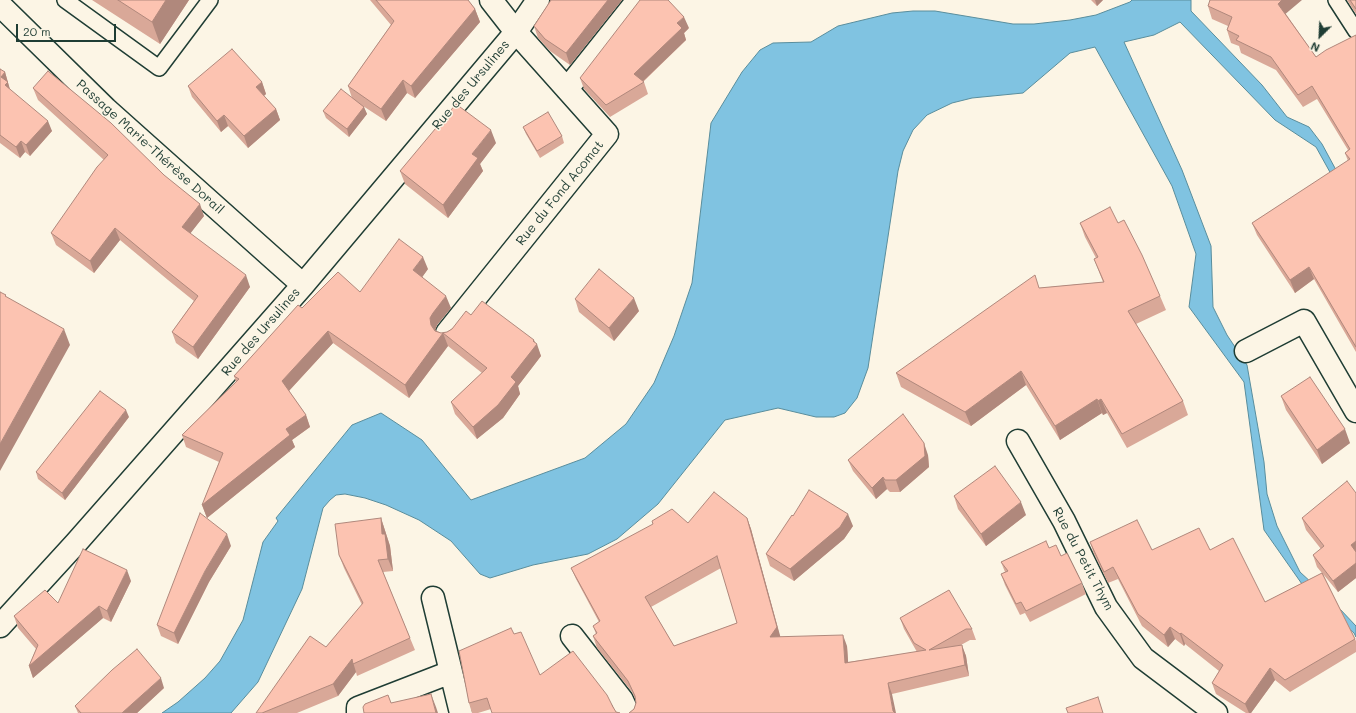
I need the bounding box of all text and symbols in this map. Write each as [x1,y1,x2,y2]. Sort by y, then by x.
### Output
scale bar [18,16,118,42]
north arrow [1300,16,1340,56]
text: 20 m [23,23,51,39]
street label: Rue des Ursulines [429,37,513,133]
text: N [1308,39,1322,56]
street label: Passage Marie-Thérèse Dorail [73,76,227,218]
street label: Rue du Fond Acomat [513,137,607,249]
street label: Rue des Ursulines [218,285,304,379]
street label: Rue du Petit Thym [1049,505,1117,613]

